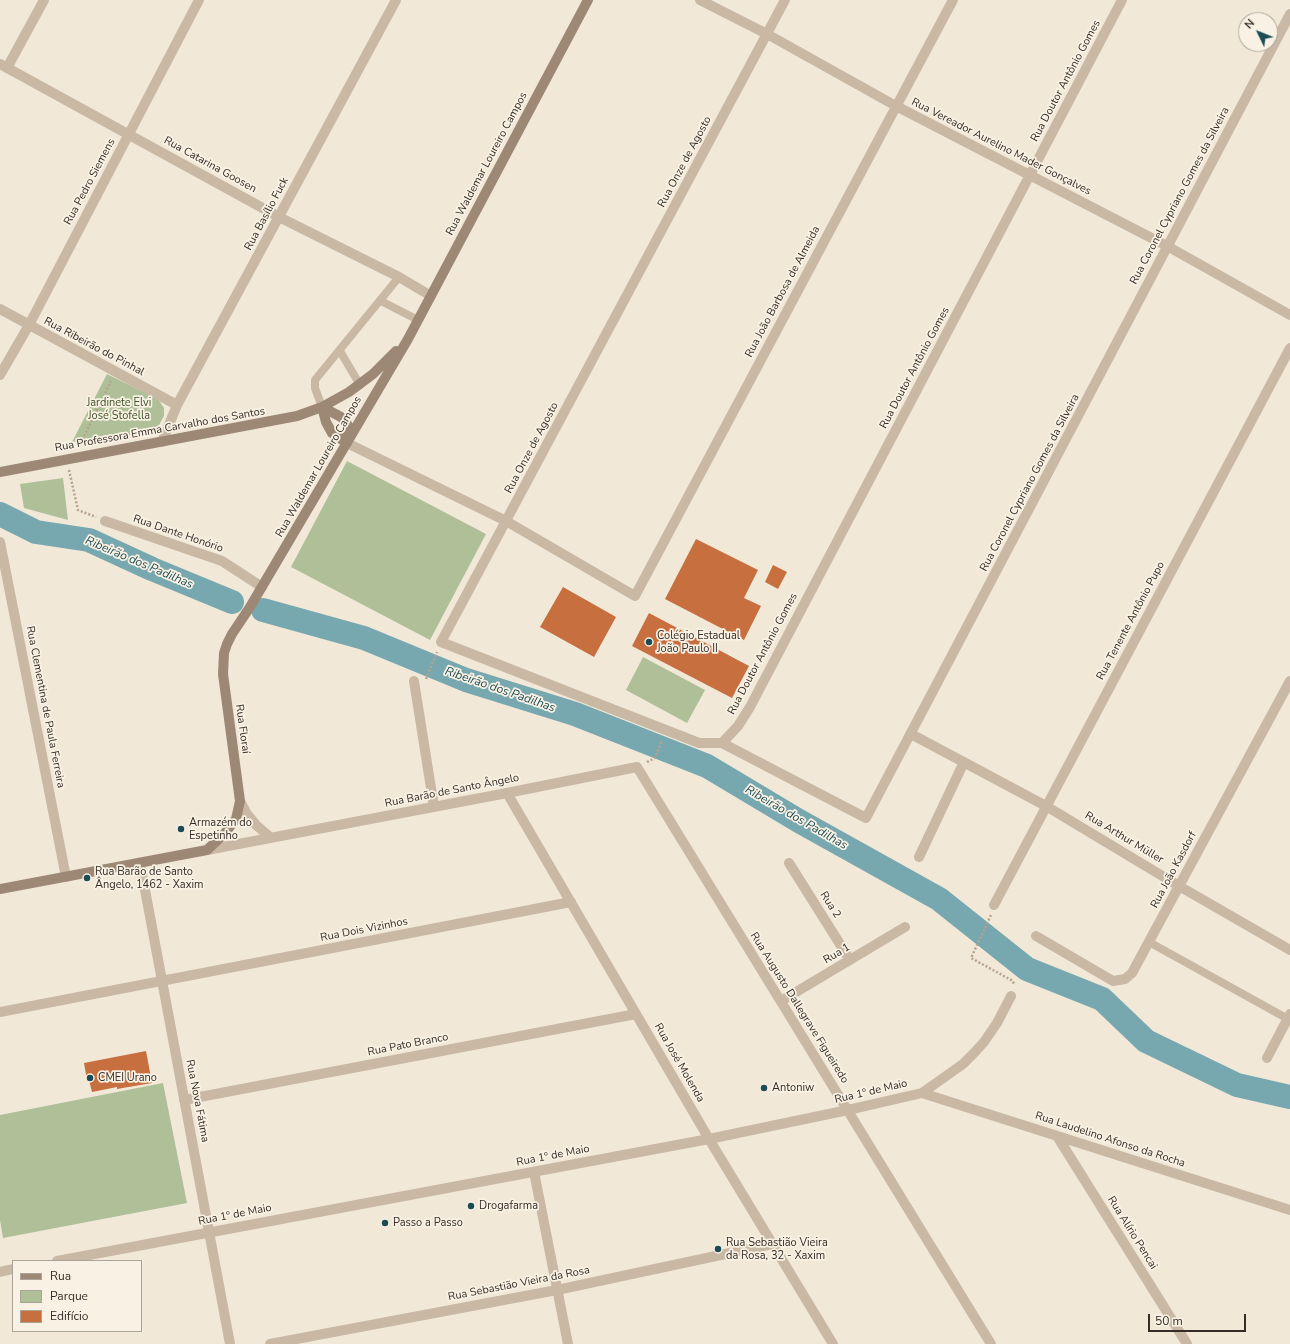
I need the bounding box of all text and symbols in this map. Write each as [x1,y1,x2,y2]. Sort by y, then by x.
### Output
north arrow [1238,12,1278,52]
text: N [1241,16,1258,32]
street label: Rua Doutor Antônio Gomes [1028,18,1104,144]
street label: Rua Waldemar Loureiro Campos [443,90,531,238]
street label: Rua Vereador Aurelino Mader Gonçalves [909,96,1093,198]
street label: Rua Coronel Cypriano Gomes da Silveira [1127,105,1233,287]
street label: Rua Onze de Agosto [655,114,715,210]
street label: Rua Catarina Goosen [161,134,259,196]
street label: Rua Pedro Siemens [62,137,118,227]
street label: Rua Basílio Fuck [242,175,292,253]
street label: Rua João Barbosa de Almeida [743,224,823,360]
street label: Rua Doutor Antônio Gomes [877,305,953,431]
street label: Rua Ribeirão do Pinhal [41,315,147,379]
street label: Rua Coronel Cypriano Gomes da Silveira [977,392,1083,574]
street label: Rua Waldemar Loureiro Campos [273,394,365,540]
park label: Jardinete Elvi José Stofella [87,396,151,422]
street label: Rua Onze de Agosto [502,400,562,496]
street label: Rua Professora Emma Carvalho dos Santos [54,405,266,455]
street label: Rua Dante Honório [131,512,225,556]
water label: Ribeirão dos Padilhas [83,534,195,592]
street label: Rua Tenente Antônio Pupo [1094,560,1168,682]
street label: Rua Doutor Antônio Gomes [725,591,801,717]
street label: Rua Clementina de Paula Ferreira [23,625,67,789]
place label: Colégio Estadual João Paulo II [657,629,740,655]
marker: Colégio Estadual João Paulo II [644,637,654,647]
water label: Ribeirão dos Padilhas [443,664,557,716]
street label: Rua Floraí [232,703,252,755]
street label: Rua Barão de Santo Ângelo [384,771,520,811]
water label: Ribeirão dos Padilhas [742,783,850,853]
street label: Rua Arthur Müller [1082,809,1166,867]
place label: Armazém do Espetinho [189,816,252,842]
marker: Armazém do Espetinho [176,824,186,834]
street label: Rua João Kasdorf [1148,829,1200,911]
place label: Rua Barão de Santo Ângelo, 1462 - Xaxim [95,865,203,891]
marker: Rua Barão de Santo Ângelo, 1462 - Xaxim [82,873,92,883]
street label: Rua 2 [817,889,843,921]
street label: Rua Dois Vizinhos [319,915,409,945]
street label: Rua Augusto Dallegrave Figueiredo [747,930,851,1086]
street label: Rua 1 [821,941,853,967]
street label: Rua José Molenda [651,1021,707,1105]
street label: Rua Pato Branco [367,1031,449,1059]
street label: Rua Nova Fátima [183,1059,211,1143]
place label: CMEI Urano [98,1071,157,1085]
marker: CMEI Urano [85,1073,95,1083]
street label: Rua 1º de Maio [833,1077,909,1107]
place label: Antoniw [772,1081,814,1095]
marker: Antoniw [759,1083,769,1093]
street label: Rua Laudelino Afonso da Rocha [1033,1109,1187,1171]
street label: Rua 1º de Maio [515,1142,591,1170]
street label: Rua Alírio Pencai [1104,1194,1160,1272]
place label: Drogafarma [479,1199,538,1213]
street label: Rua 1º de Maio [197,1201,273,1229]
marker: Drogafarma [466,1201,476,1211]
place label: Passo a Passo [393,1216,463,1230]
marker: Passo a Passo [380,1218,390,1228]
place label: Rua Sebastião Vieira da Rosa, 32 - Xaxim [726,1236,828,1262]
marker: Rua Sebastião Vieira da Rosa, 32 - Xaxim [713,1244,723,1254]
legend [12,1260,142,1332]
street label: Rua Sebastião Vieira da Rosa [447,1264,591,1304]
text: Rua [50,1268,71,1284]
text: Parque [50,1288,88,1304]
scale bar [1150,1306,1248,1332]
text: Edifício [50,1308,89,1324]
text: 50 m [1155,1313,1183,1329]

